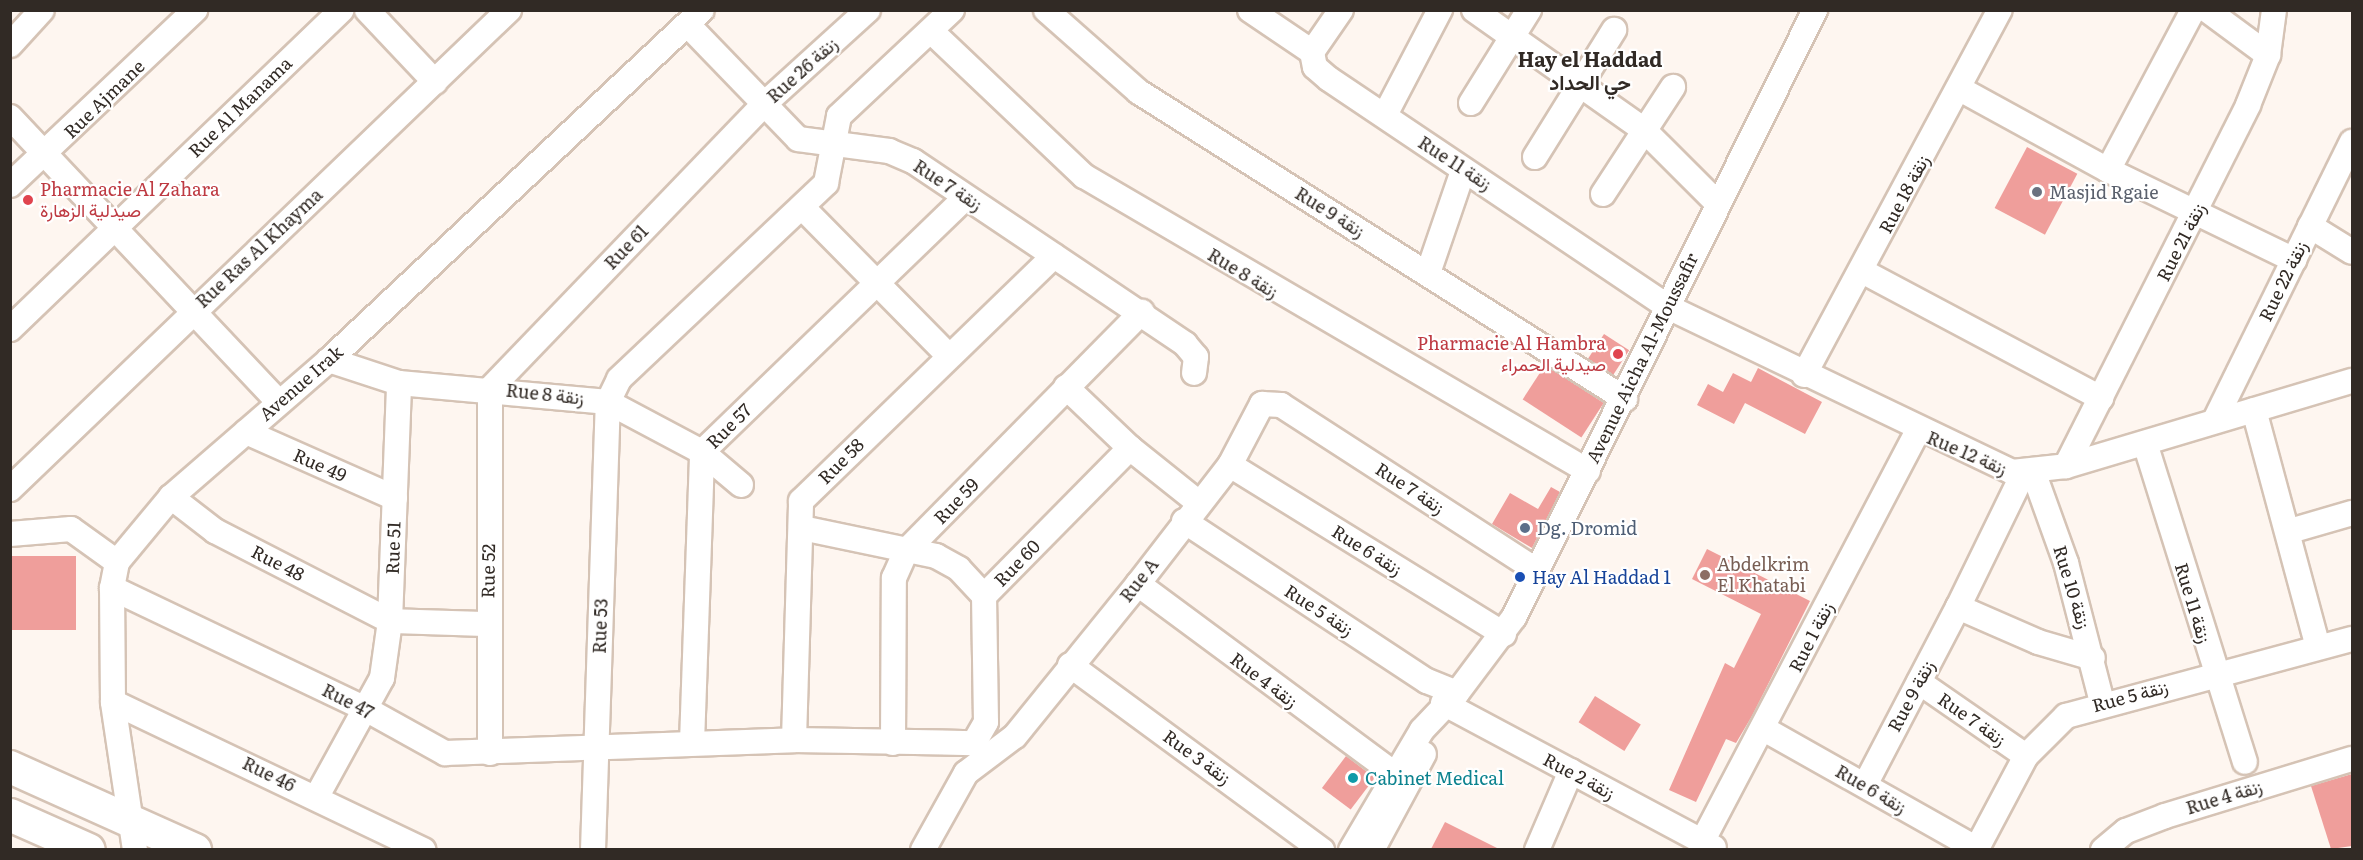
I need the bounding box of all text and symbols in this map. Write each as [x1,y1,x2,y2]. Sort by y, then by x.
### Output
street label: Rue 26 زنقة [762,33,842,107]
district label: Hay el Haddad حي الحداد [1517,47,1663,94]
street label: Rue Al Manama [184,52,296,162]
street label: Rue Ajmane [59,55,149,143]
street label: Rue 11 زنقة [1414,131,1496,195]
street label: Rue 18 زنقة [1874,151,1934,237]
street label: Rue 7 زنقة [910,155,986,215]
place label: Pharmacie Al Zahara صيدلية الزهارة [40,179,220,222]
place label: Masjid Rgaie [2049,181,2158,203]
street label: Rue 9 زنقة [1291,182,1369,242]
street label: Rue Ras Al Khayma [191,184,327,312]
marker: Masjid Rgaie [2030,185,2044,199]
marker: Pharmacie Al Zahara صيدلية الزهارة [21,193,35,207]
street label: Rue 21 زنقة [2152,199,2210,285]
street label: Rue 61 [600,220,652,274]
street label: Rue 22 زنقة [2254,237,2312,325]
street label: Rue 8 زنقة [1204,244,1282,302]
street label: Avenue Aicha Al-Moussafir [1582,249,1702,467]
place label: Pharmacie Al Hambra صيدلية الحمراء [1417,333,1606,376]
street label: Avenue Irak [255,341,347,425]
marker: Pharmacie Al Hambra صيدلية الحمراء [1611,347,1625,361]
street label: Rue 8 زنقة [505,379,585,409]
street label: Rue 57 [702,399,756,453]
street label: Rue 12 زنقة [1924,426,2010,480]
street label: Rue 58 [814,434,868,488]
street label: Rue 49 [290,444,350,486]
street label: Rue 7 زنقة [1372,458,1448,518]
street label: Rue 59 [929,474,983,528]
place label: Dg. Dromid [1537,517,1637,539]
street label: Rue 6 زنقة [1328,520,1406,580]
street label: Rue 51 [381,521,405,575]
marker: Dg. Dromid [1518,521,1532,535]
street label: Rue 60 [990,535,1044,591]
street label: Rue 48 [248,541,308,585]
street label: Rue 52 [477,543,499,599]
street label: Rue 10 زنقة [2049,543,2095,631]
street label: Rue A [1115,554,1163,606]
place label: Abdelkrim El Khatabi [1717,554,1810,596]
street label: Rue 11 زنقة [2171,560,2215,646]
place label: Hay Al Haddad 1 [1532,566,1671,588]
marker: Abdelkrim El Khatabi [1698,568,1712,582]
marker: Hay Al Haddad 1 [1513,570,1527,584]
street label: Rue 5 زنقة [1281,580,1357,640]
street label: Rue 53 [588,598,612,654]
street label: Rue 1 زنقة [1784,598,1838,676]
street label: Rue 4 زنقة [1226,648,1302,712]
street label: Rue 9 زنقة [1883,657,1939,735]
street label: Rue 5 زنقة [2090,676,2170,716]
street label: Rue 47 [319,679,377,723]
street label: Rue 7 زنقة [1934,688,2010,750]
street label: Rue 3 زنقة [1159,725,1235,789]
street label: Rue 2 زنقة [1540,748,1618,804]
street label: Rue 46 [239,752,299,796]
street label: Rue 6 زنقة [1832,760,1910,818]
place label: Cabinet Medical [1365,767,1504,789]
marker: Cabinet Medical [1346,771,1360,785]
street label: Rue 4 زنقة [2183,775,2265,819]

